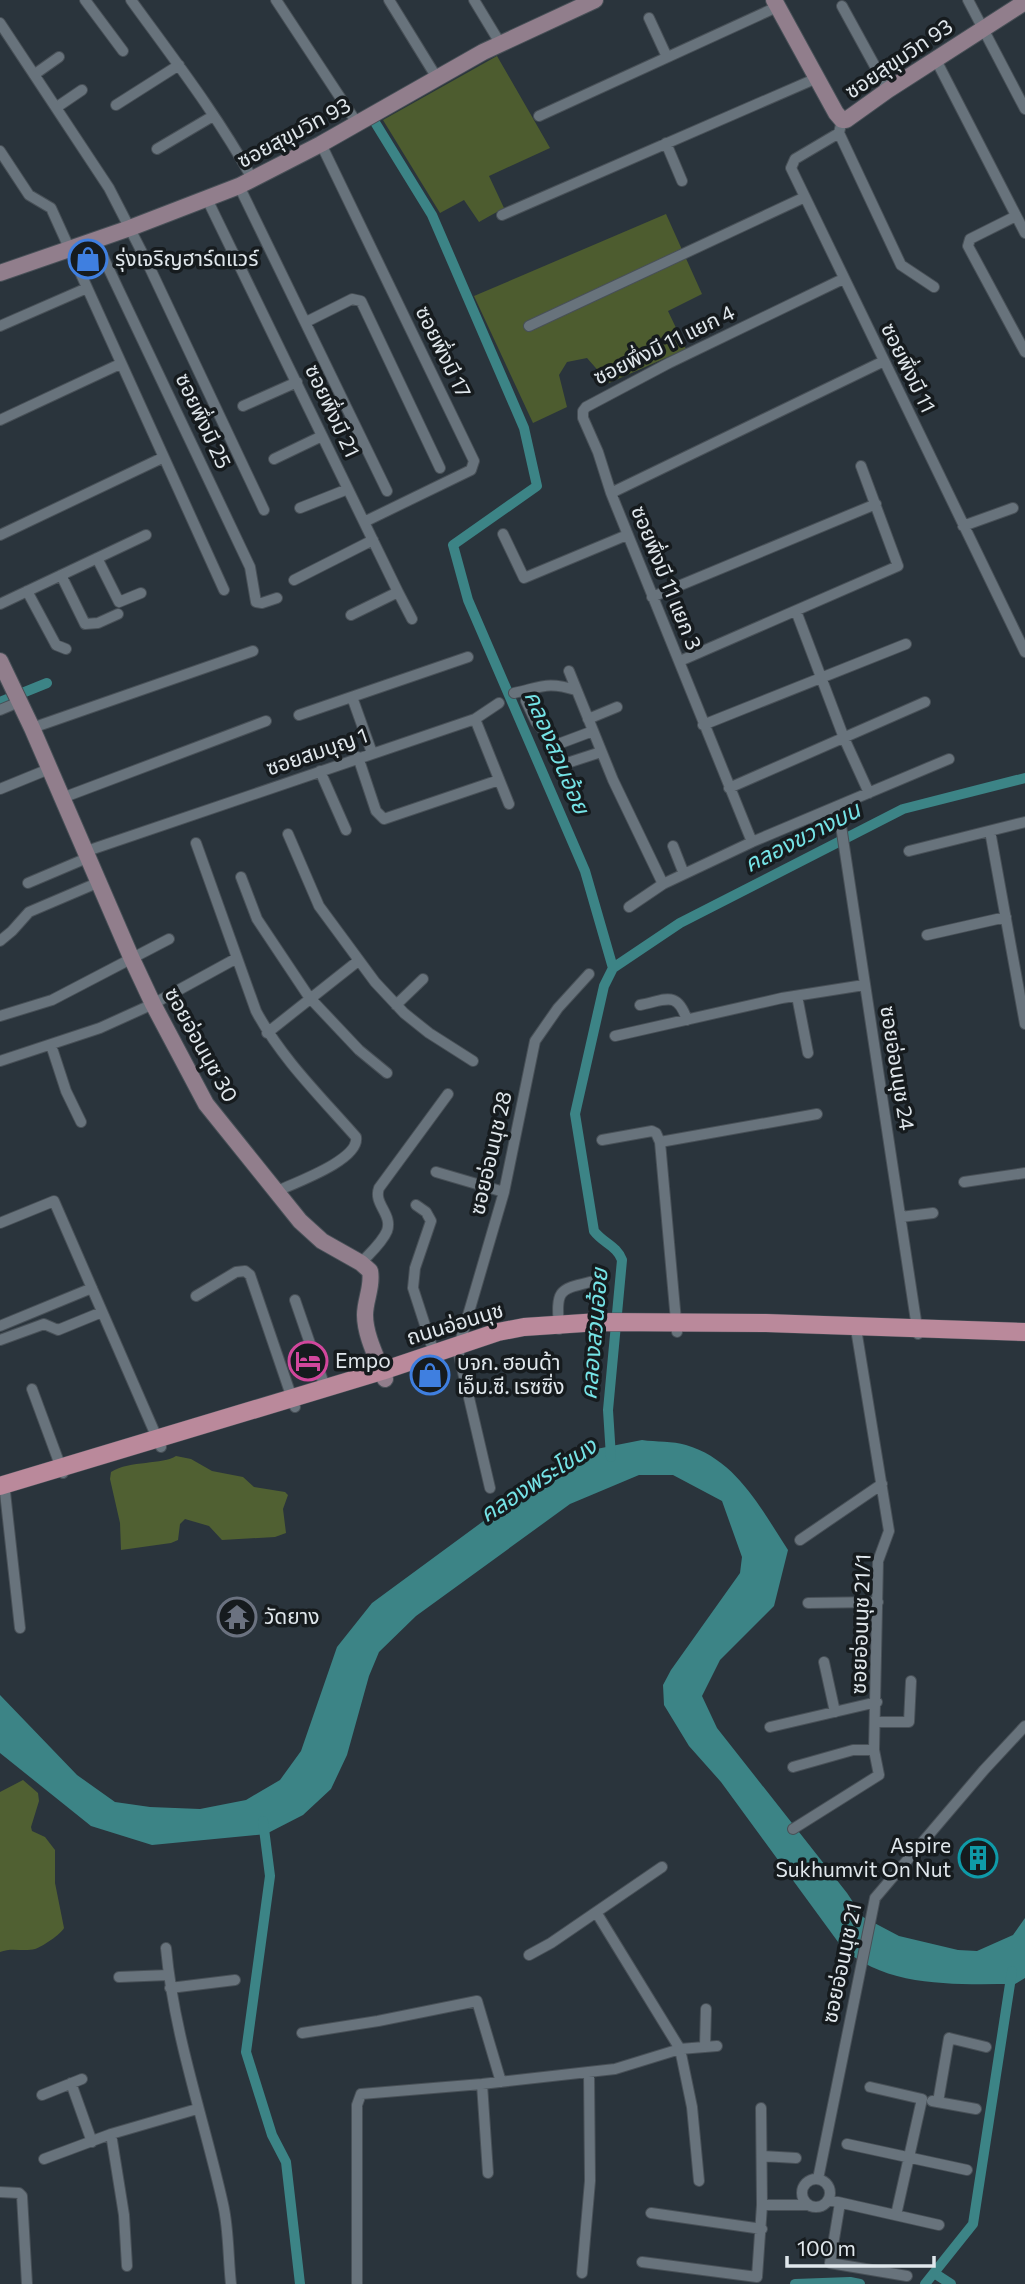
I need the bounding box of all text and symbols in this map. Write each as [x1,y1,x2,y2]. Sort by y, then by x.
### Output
street label: ซอยสุขุมวิท 93 [840,13,958,105]
street label: ซอยสุขุมวิท 93 [232,91,355,174]
shop icon: รุ่งเจริญฮาร์ดแวร์ [67,238,109,280]
place label: รุ่งเจริญฮาร์ดแวร์ [115,245,259,272]
street label: ซอยพึ่งมี 11 แยก 4 [588,298,738,389]
street label: ซอยพึ่งมี 17 [411,301,478,401]
street label: ซอยพึ่งมี 11 [877,318,943,416]
street label: ซอยพึ่งมี 21 [301,360,367,461]
street label: ซอยพึ่งมี 25 [171,368,238,472]
street label: ซอยพึ่งมี 11 แยก 3 [627,501,709,653]
water label: คลองสวนอ้อย [519,686,597,819]
street label: ซอยสมบุญ 1 [262,722,371,782]
water label: คลองขวางบน [739,794,866,877]
street label: ซอยอ่อนนุช 30 [159,983,244,1107]
street label: ซอยอ่อนนุช 24 [874,1004,921,1132]
street label: ซอยอ่อนนุช 28 [463,1088,518,1217]
water label: คลองสวนอ้อย [573,1266,613,1401]
street label: ถนนอ่อนนุช [403,1296,507,1351]
hotel icon: Empo [287,1340,329,1382]
place label: Empo [335,1347,391,1372]
place label: บจก. ฮอนด้า เอ็ม.ซี. เรซซิ่ง [457,1349,564,1398]
shop icon: บจก. ฮอนด้า เอ็ม.ซี. เรซซิ่ง [409,1354,451,1396]
water label: คลองพระโขนง [474,1430,602,1527]
street label: ซอยอ่อนนุช 21/1 [845,1553,876,1695]
temple icon: วัดยาง [216,1596,258,1638]
place label: วัดยาง [264,1603,320,1628]
place label: Aspire Sukhumvit On Nut [776,1832,951,1881]
building icon: Aspire Sukhumvit On Nut [957,1837,999,1879]
street label: ซอยอ่อนนุช 21 [816,1900,867,2025]
scale bar [787,2224,934,2268]
text: 100 m [797,2235,856,2260]

